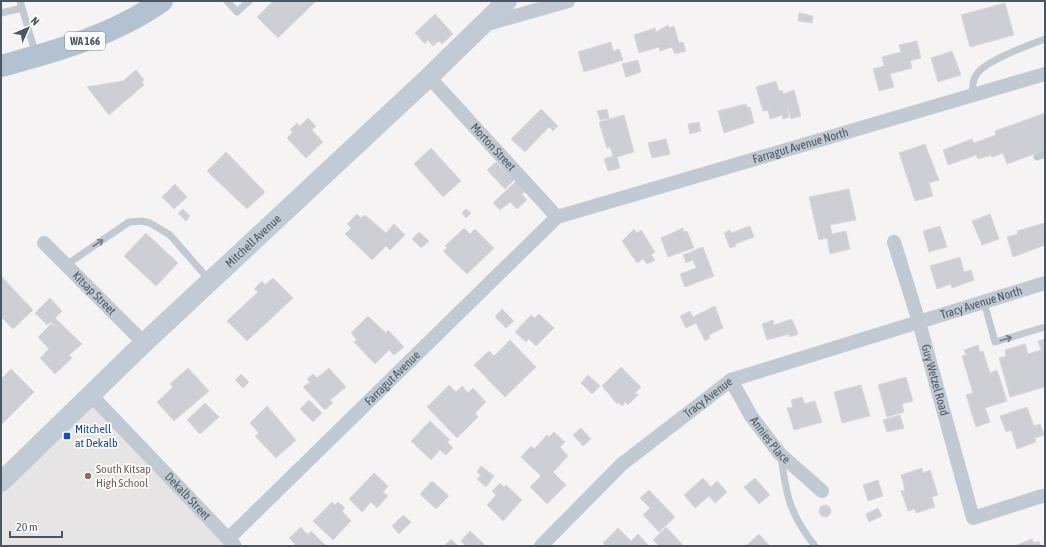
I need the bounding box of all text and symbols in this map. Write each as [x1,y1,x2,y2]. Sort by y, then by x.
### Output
north arrow [8,8,48,48]
text: N [29,14,42,27]
road number: WA 166 [65,32,105,50]
street label: Morton Street [468,120,519,174]
street label: Farragut Avenue North [751,125,850,166]
street label: Mitchell Avenue [223,212,284,270]
one-way arrow [92,239,103,247]
street label: Kitsap Street [70,269,119,318]
street label: Tracy Avenue North [939,283,1024,322]
one-way arrow [999,335,1012,342]
street label: Guy Wetzel Road [918,343,951,417]
street label: Farragut Avenue [362,348,423,408]
street label: Tracy Avenue [681,374,735,421]
street label: Annies Place [747,414,793,467]
place label: Mitchell at Dekalb [75,422,118,450]
marker: Mitchell at Dekalb [62,431,72,441]
place label: South Kitsap High School [96,462,151,490]
street label: Dekalb Street [162,470,214,523]
marker: South Kitsap High School [83,471,93,481]
scale bar [10,513,62,539]
text: 20 m [16,520,38,534]

